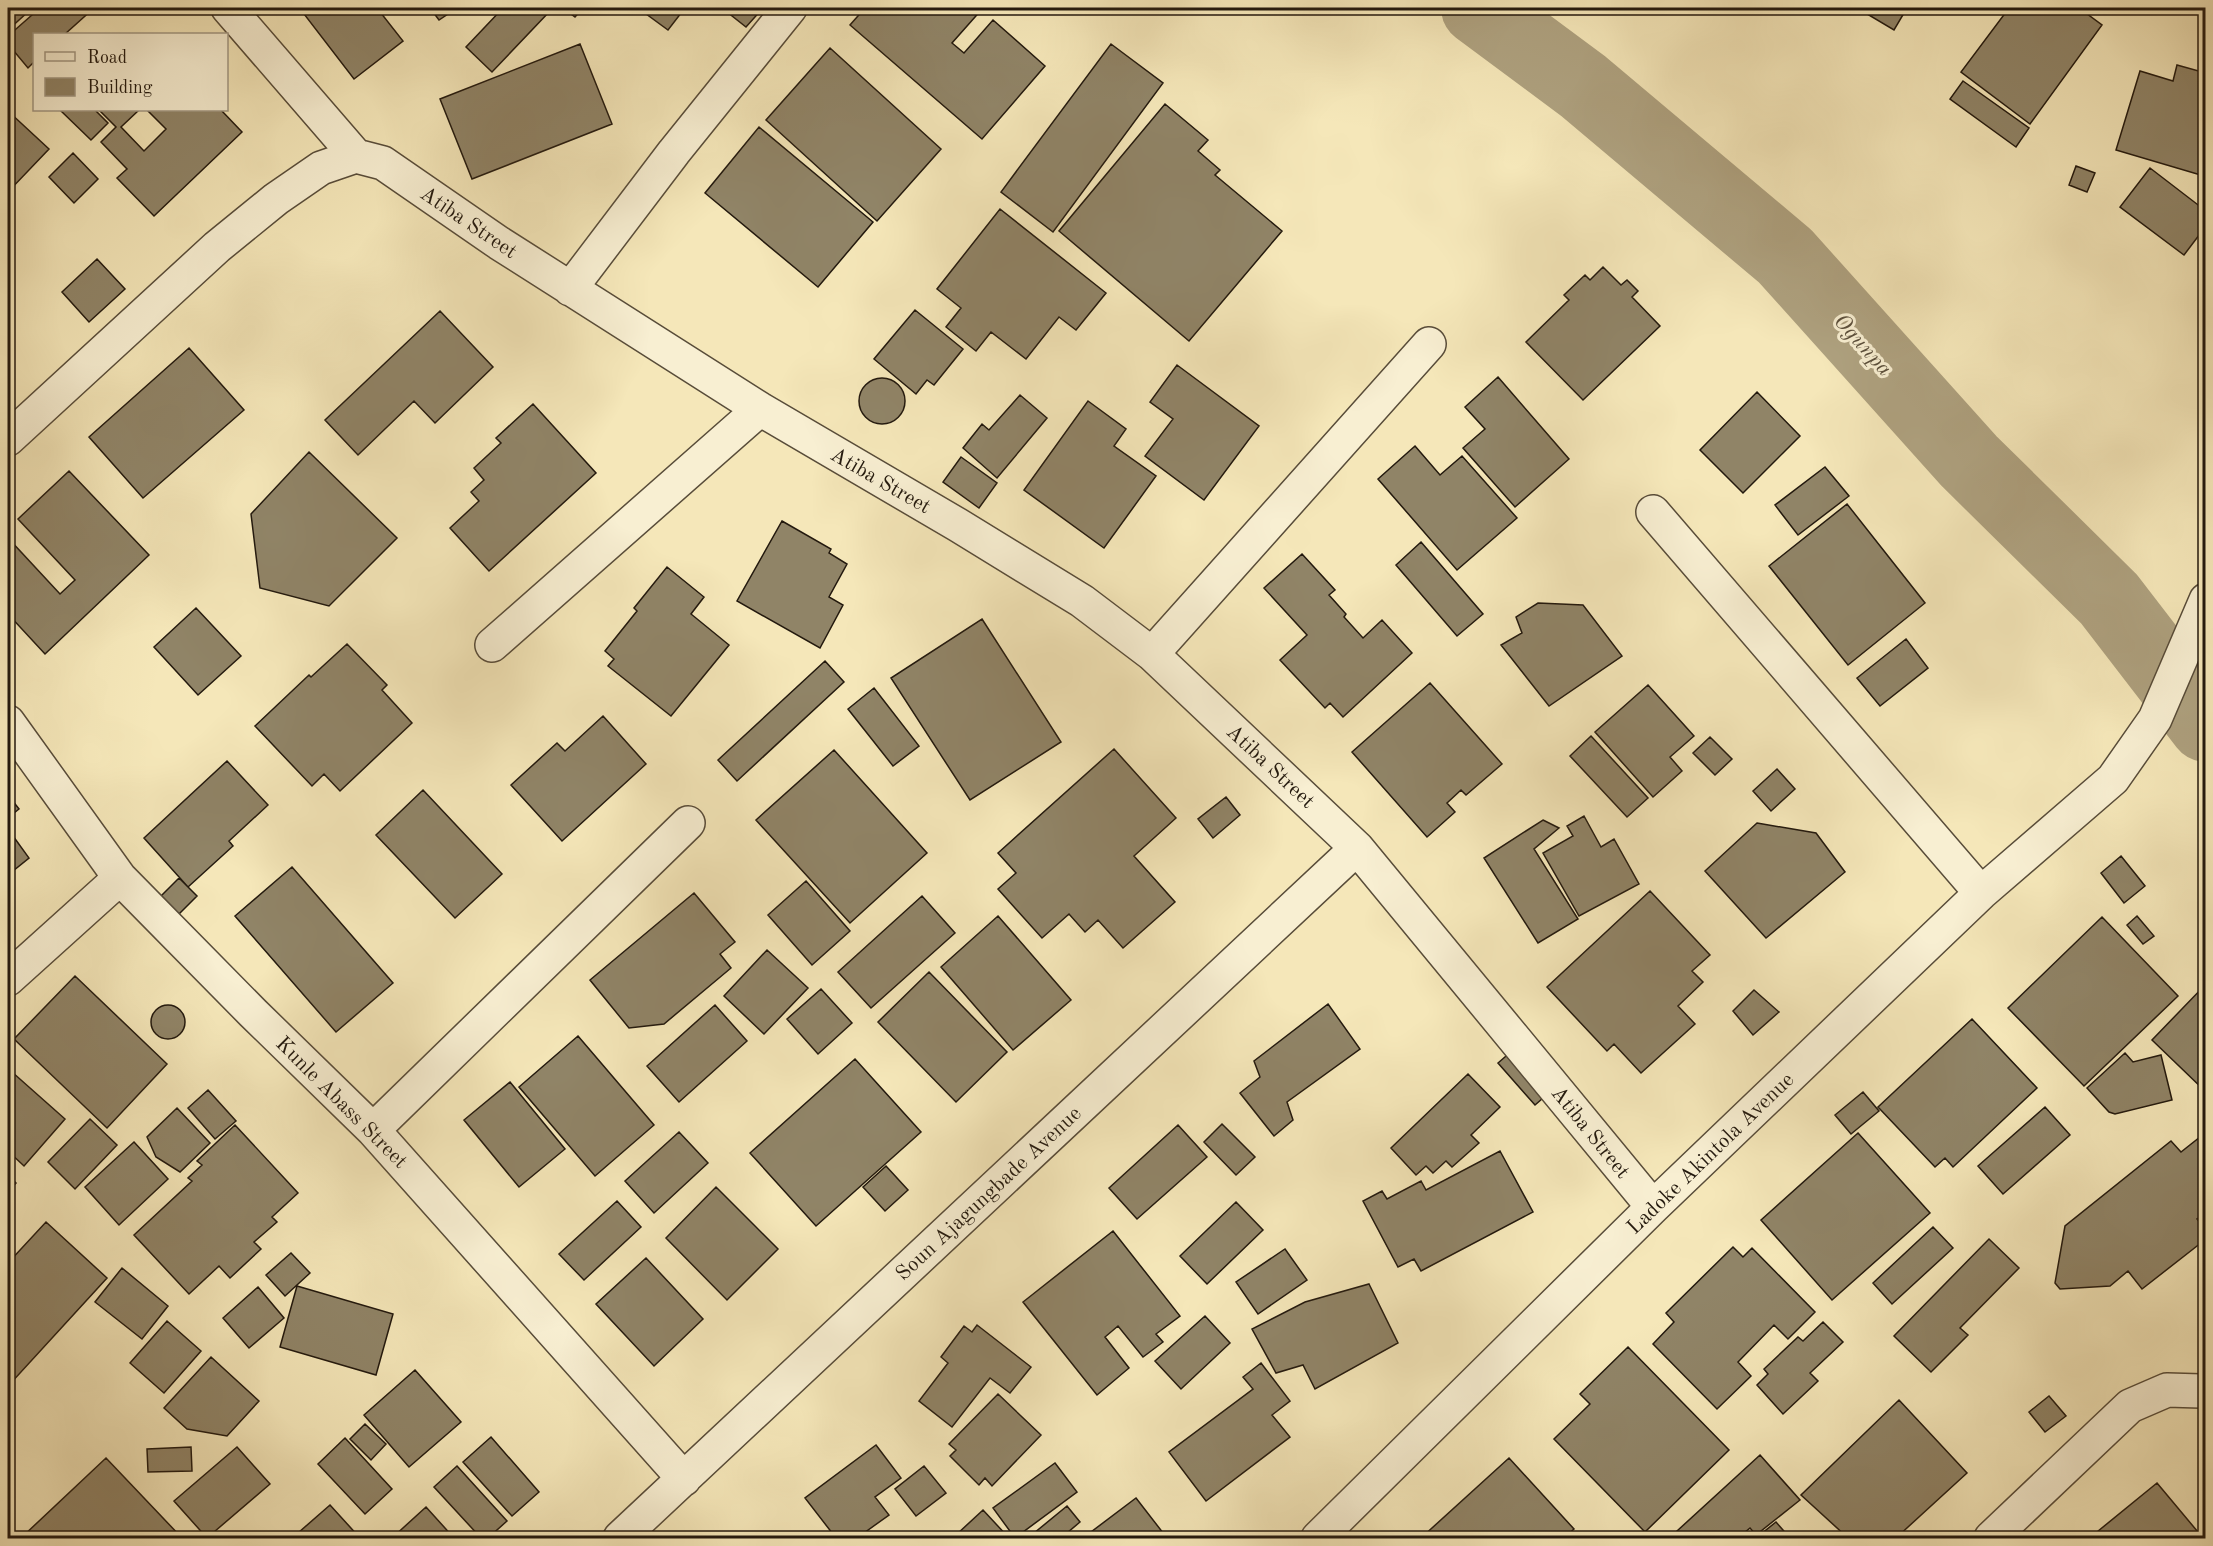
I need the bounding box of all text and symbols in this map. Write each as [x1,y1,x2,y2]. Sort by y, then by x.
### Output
legend [33,33,228,111]
text: Road [87,49,127,67]
text: Building [87,79,153,97]
street label: Atiba Street [416,183,520,263]
water label: Ogunpa [1829,310,1896,381]
street label: Atiba Street [827,444,934,518]
street label: Atiba Street [1222,721,1318,813]
street label: Kunle Abass Street [271,1033,411,1173]
street label: Ladoke Akintola Avenue [1624,1069,1798,1239]
street label: Atiba Street [1547,1083,1633,1183]
street label: Soun Ajagungbade Avenue [892,1103,1086,1285]

